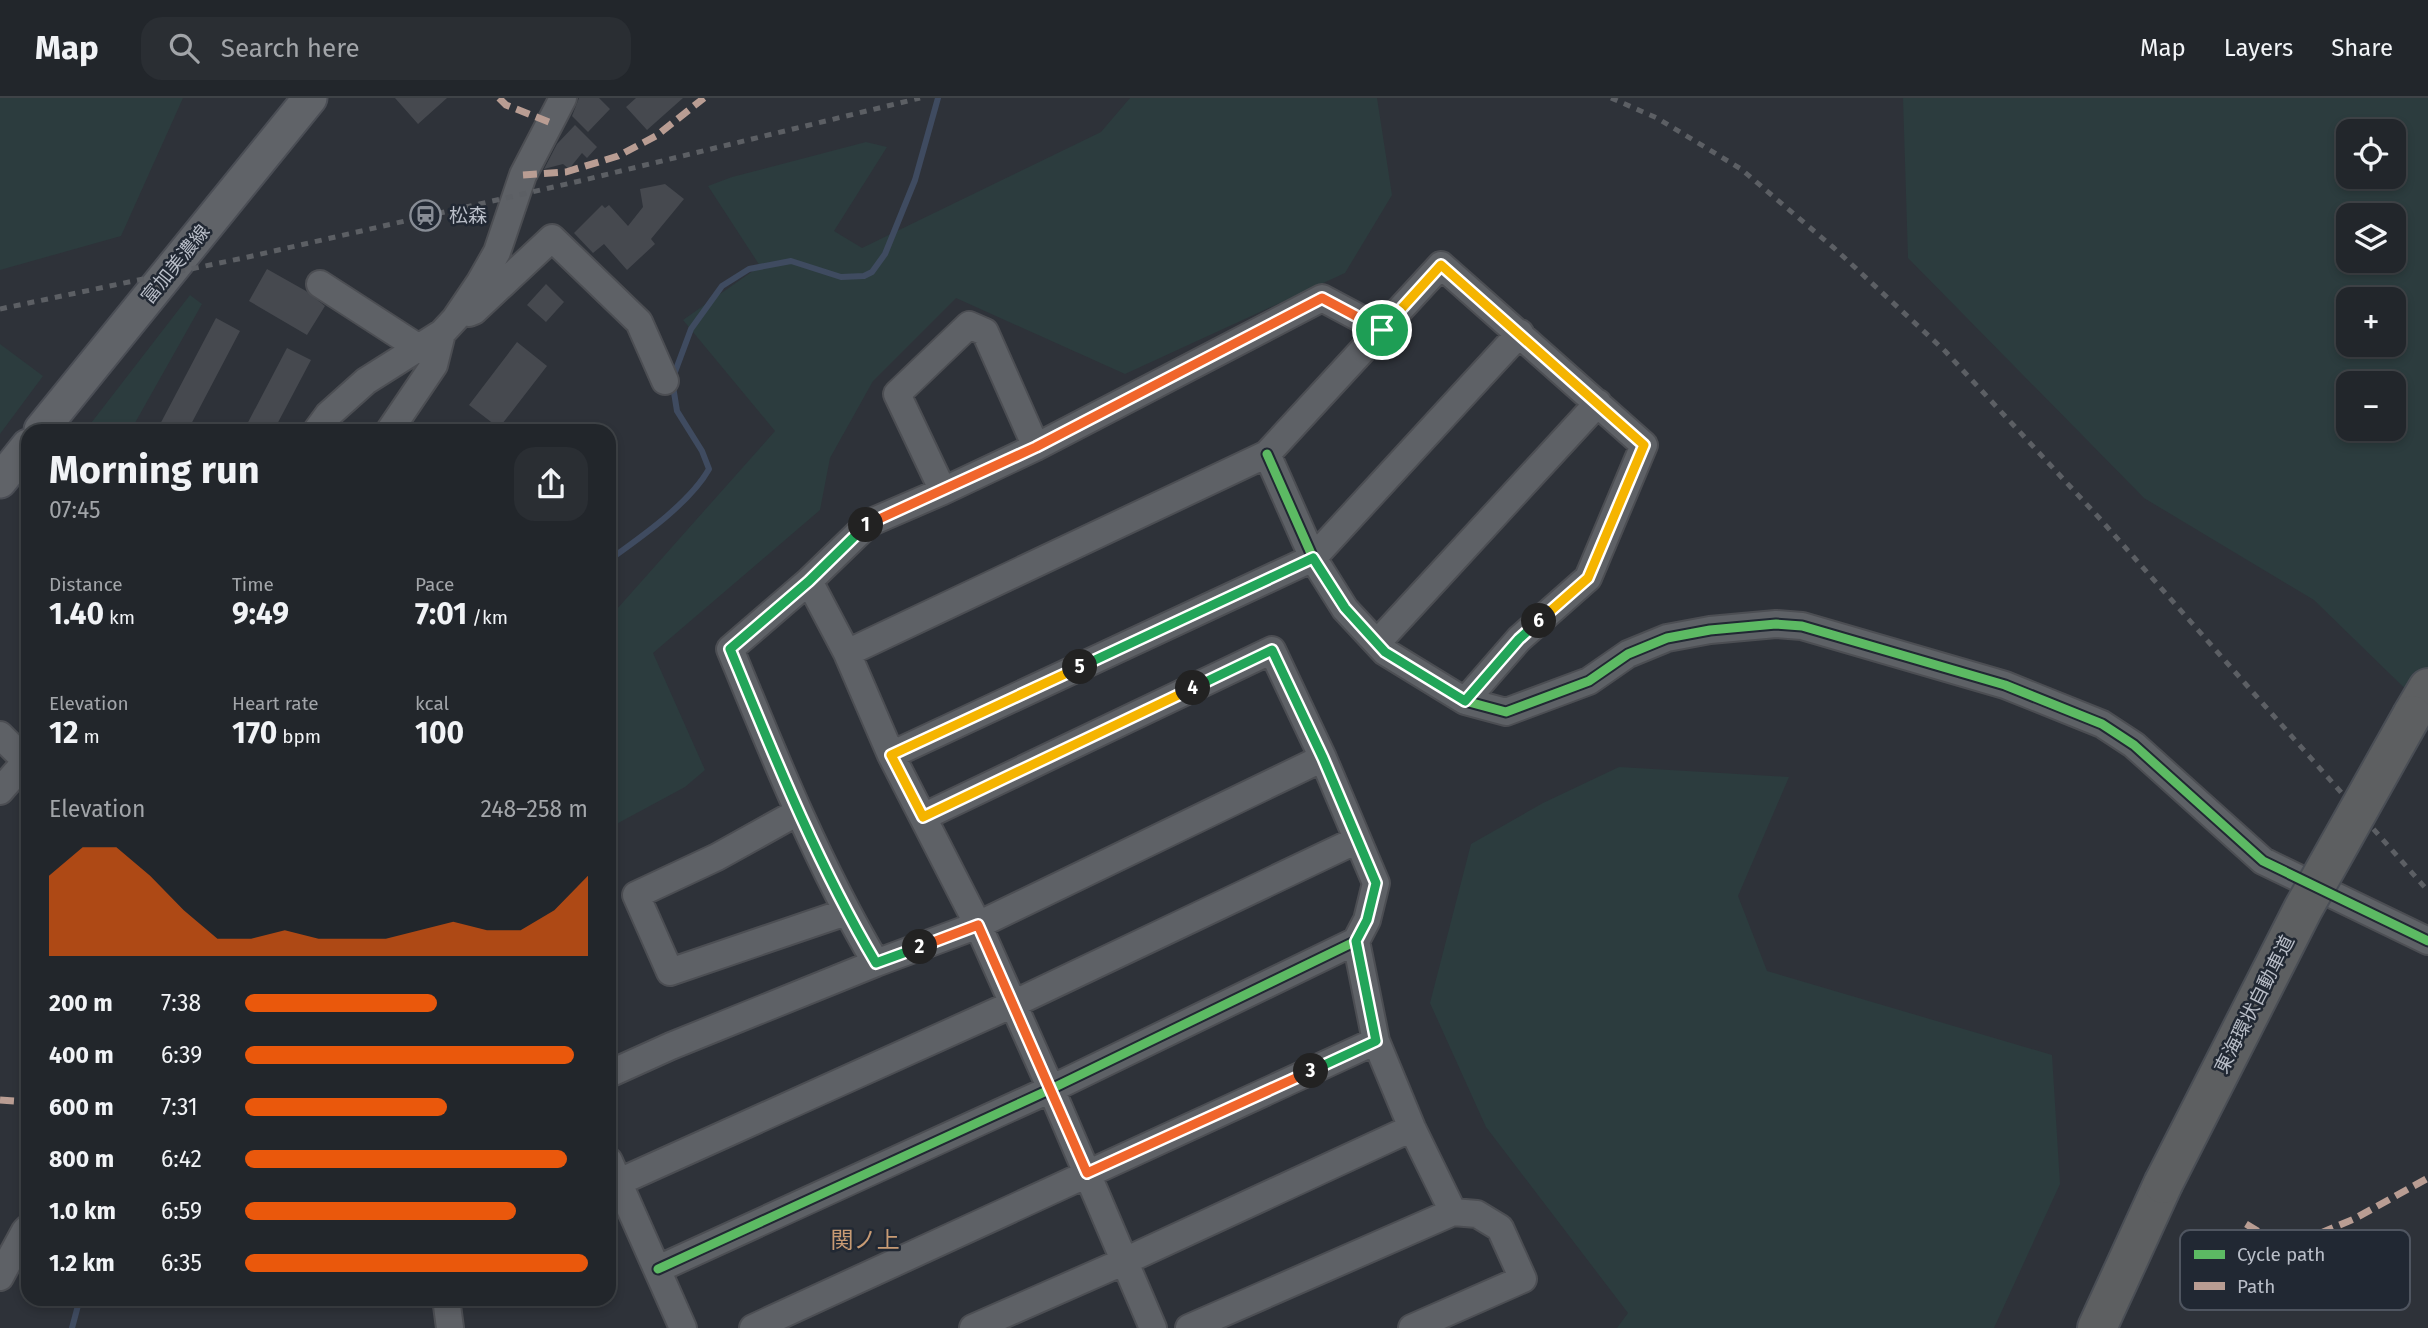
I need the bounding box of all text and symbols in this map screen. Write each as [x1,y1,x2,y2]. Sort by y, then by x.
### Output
search box [141,17,631,80]
text: Map [35,28,99,68]
icon: search [165,29,203,67]
text: Search here [221,33,360,64]
text: Map [2140,34,2186,62]
text: Layers [2224,34,2293,62]
text: Share [2331,34,2393,62]
map controls [2336,119,2406,441]
button: locate [2336,119,2406,189]
station icon: 松森 [409,198,443,232]
button: layers [2336,203,2406,273]
place label: 松森 [449,204,487,227]
street label: 富加美濃線 [137,220,214,308]
button: + [2336,287,2406,357]
pin [1352,300,1412,360]
icon: arrive [1363,311,1401,349]
button: − [2336,371,2406,441]
text: Morning run [49,447,260,493]
button: share [514,447,588,521]
text: 07:45 [49,496,101,524]
pin: 1 [848,508,884,542]
text: 1 [861,513,870,536]
text: Distance [49,573,123,596]
text: Time [232,573,274,596]
text: Pace [415,573,454,596]
text: 1.40 [49,596,104,632]
text: 9:49 [232,596,289,632]
text: 7:01 [415,596,467,632]
pin: 6 [1522,603,1556,638]
text: km [104,606,135,629]
text: /km [467,606,508,629]
text: 6 [1533,609,1544,632]
pin: 5 [1062,650,1098,684]
text: 5 [1074,655,1085,678]
pin: 4 [1176,670,1210,706]
text: 4 [1187,676,1198,699]
text: Elevation [49,692,129,715]
text: Heart rate [232,692,319,715]
text: kcal [415,692,449,715]
text: 12 [49,715,78,751]
text: 170 [232,715,277,751]
text: 100 [415,715,464,751]
text: m [78,725,100,748]
text: bpm [277,725,321,748]
text: Elevation [49,795,145,823]
text: 248–258 m [480,795,588,823]
pin: 2 [902,930,937,964]
street label: 東海環状自動車道 [2210,931,2299,1077]
text: 2 [915,935,924,958]
text: 200 m [49,989,113,1017]
text: 7:38 [161,989,201,1017]
text: 400 m [49,1041,114,1069]
text: 6:39 [161,1041,202,1069]
pin: 3 [1294,1054,1328,1088]
text: 3 [1306,1059,1315,1082]
text: 600 m [49,1093,114,1121]
text: 7:31 [161,1093,198,1121]
text: 800 m [49,1145,114,1173]
text: 6:42 [161,1145,202,1173]
text: 1.0 km [49,1197,116,1225]
text: 6:59 [161,1197,202,1225]
district label: 関ノ上 [831,1226,900,1254]
legend [2180,1230,2410,1310]
text: Cycle path [2237,1243,2325,1266]
text: 1.2 km [49,1249,115,1277]
text: 6:35 [161,1249,202,1277]
text: Path [2237,1275,2275,1298]

